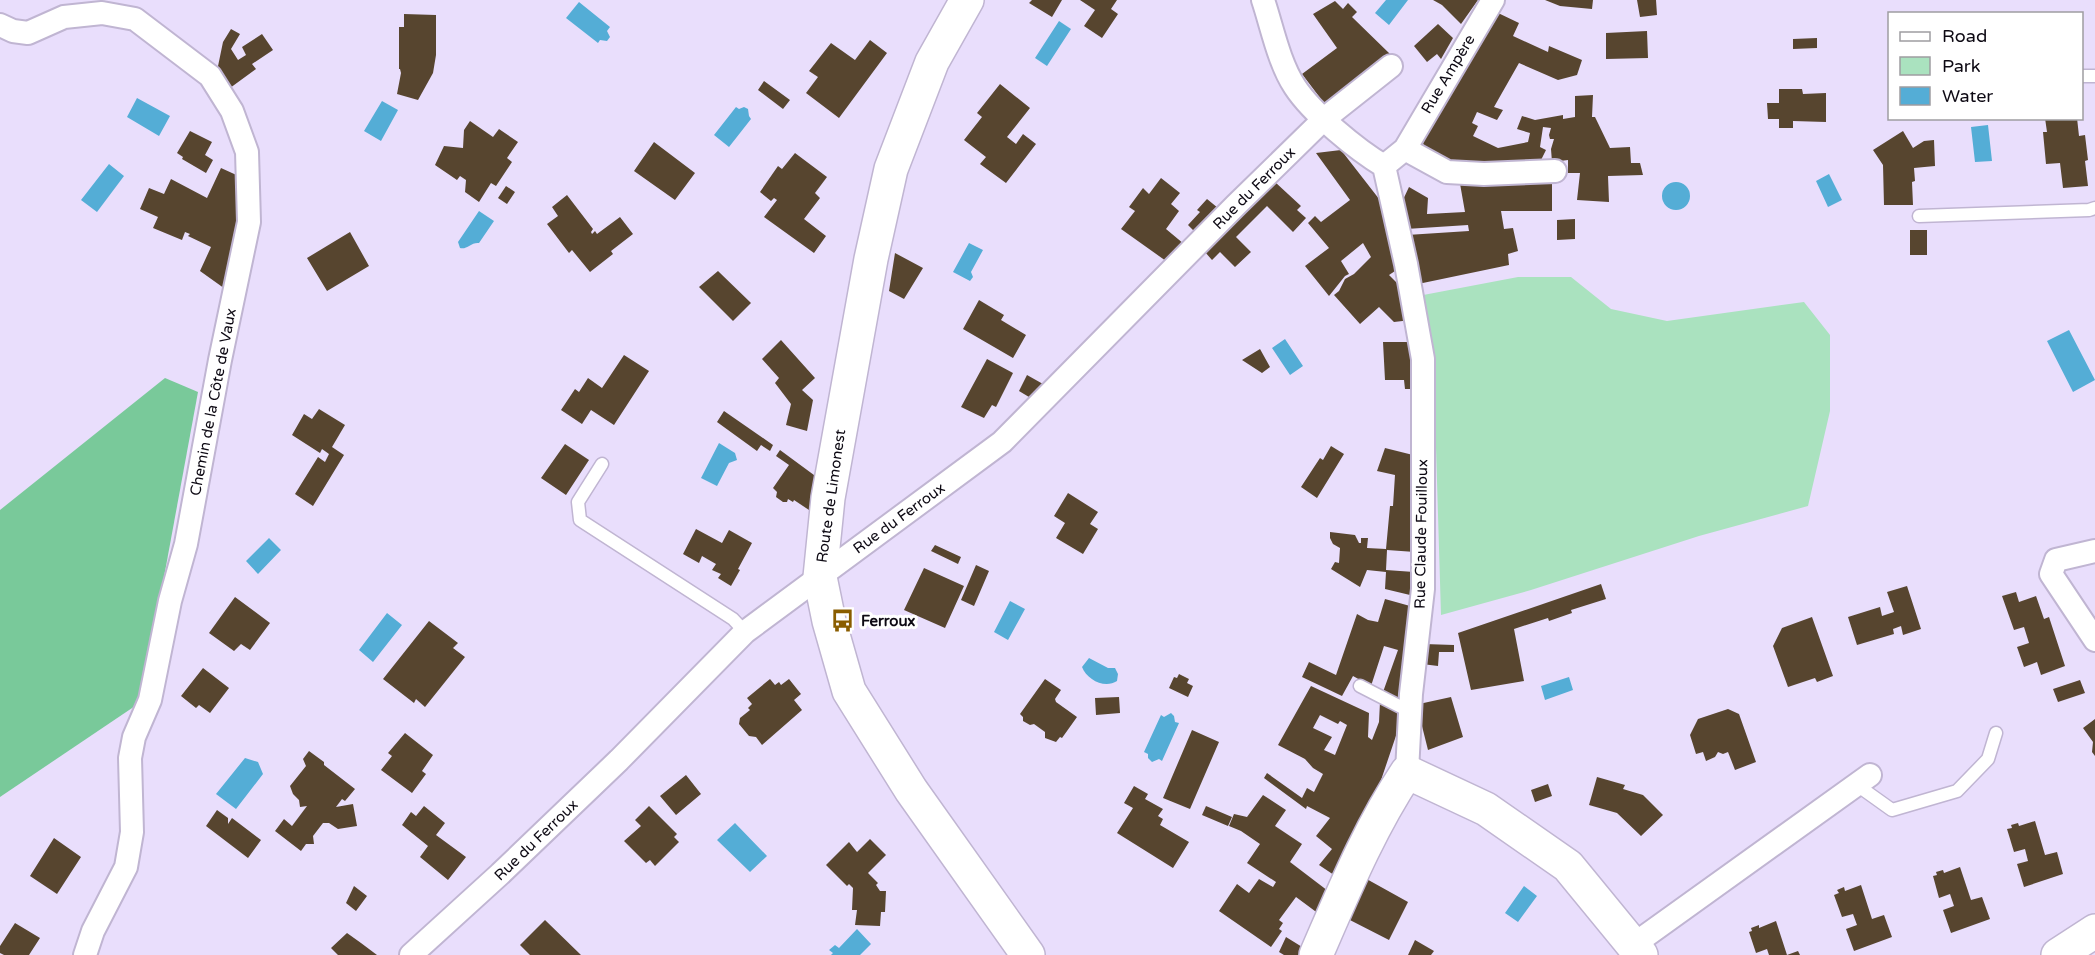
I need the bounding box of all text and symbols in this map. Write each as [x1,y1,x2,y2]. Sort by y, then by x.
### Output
legend [1888,12,2083,120]
text: Road [1942,25,1987,47]
street label: Rue Ampère [1417,31,1479,117]
text: Park [1942,55,1981,77]
text: Water [1942,85,1993,107]
street label: Rue du Ferroux [1209,143,1299,233]
street label: Chemin de la Côte de Vaux [186,307,240,497]
street label: Route de Limonest [813,428,849,564]
street label: Rue Claude Fouilloux [1411,459,1431,609]
street label: Rue du Ferroux [850,479,948,557]
bus stop icon: Ferroux [830,608,856,634]
place label: Ferroux [861,612,915,630]
street label: Rue du Ferroux [490,796,582,884]

